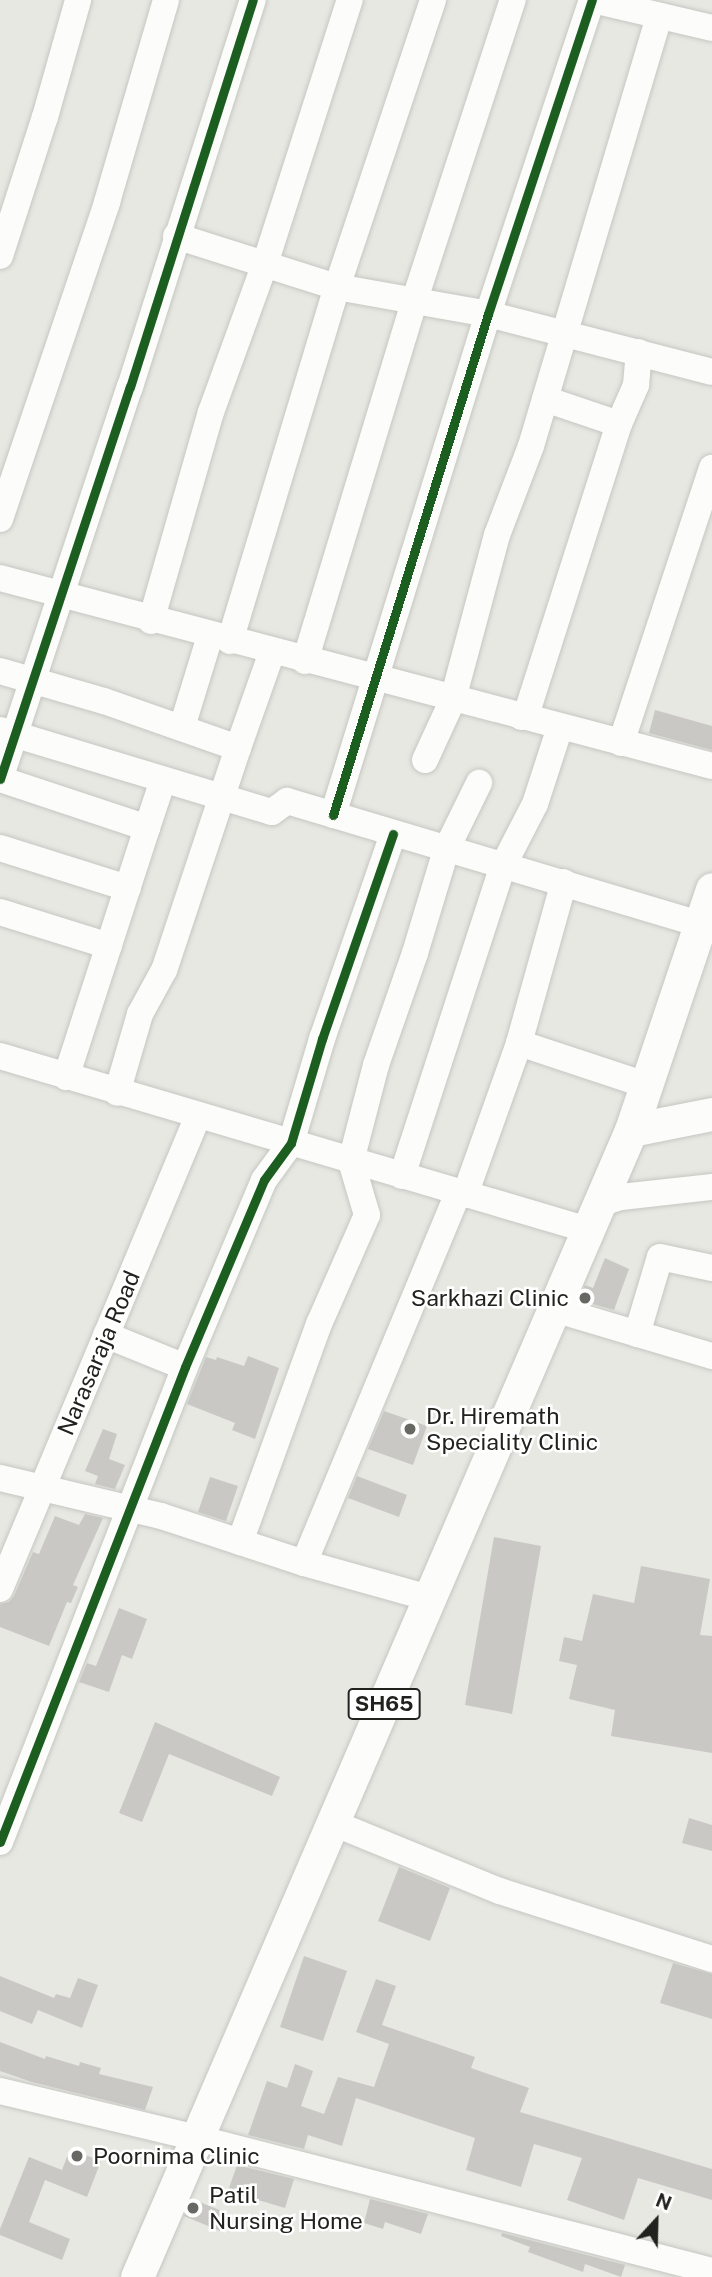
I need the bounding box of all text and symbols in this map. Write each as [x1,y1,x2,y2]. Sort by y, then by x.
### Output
street label: Narasaraja Road [52,1267,146,1439]
place label: Sarkhazi Clinic [411,1284,569,1312]
marker: Sarkhazi Clinic [575,1288,595,1308]
place label: Dr. Hiremath Speciality Clinic [426,1402,598,1456]
marker: Dr. Hiremath Speciality Clinic [400,1419,420,1439]
road number: SH65 [347,1686,421,1722]
place label: Poornima Clinic [93,2142,260,2170]
marker: Poornima Clinic [67,2146,87,2166]
place label: Patil Nursing Home [209,2181,363,2235]
north arrow [621,2186,691,2256]
text: N [653,2189,675,2215]
marker: Patil Nursing Home [183,2198,203,2218]

